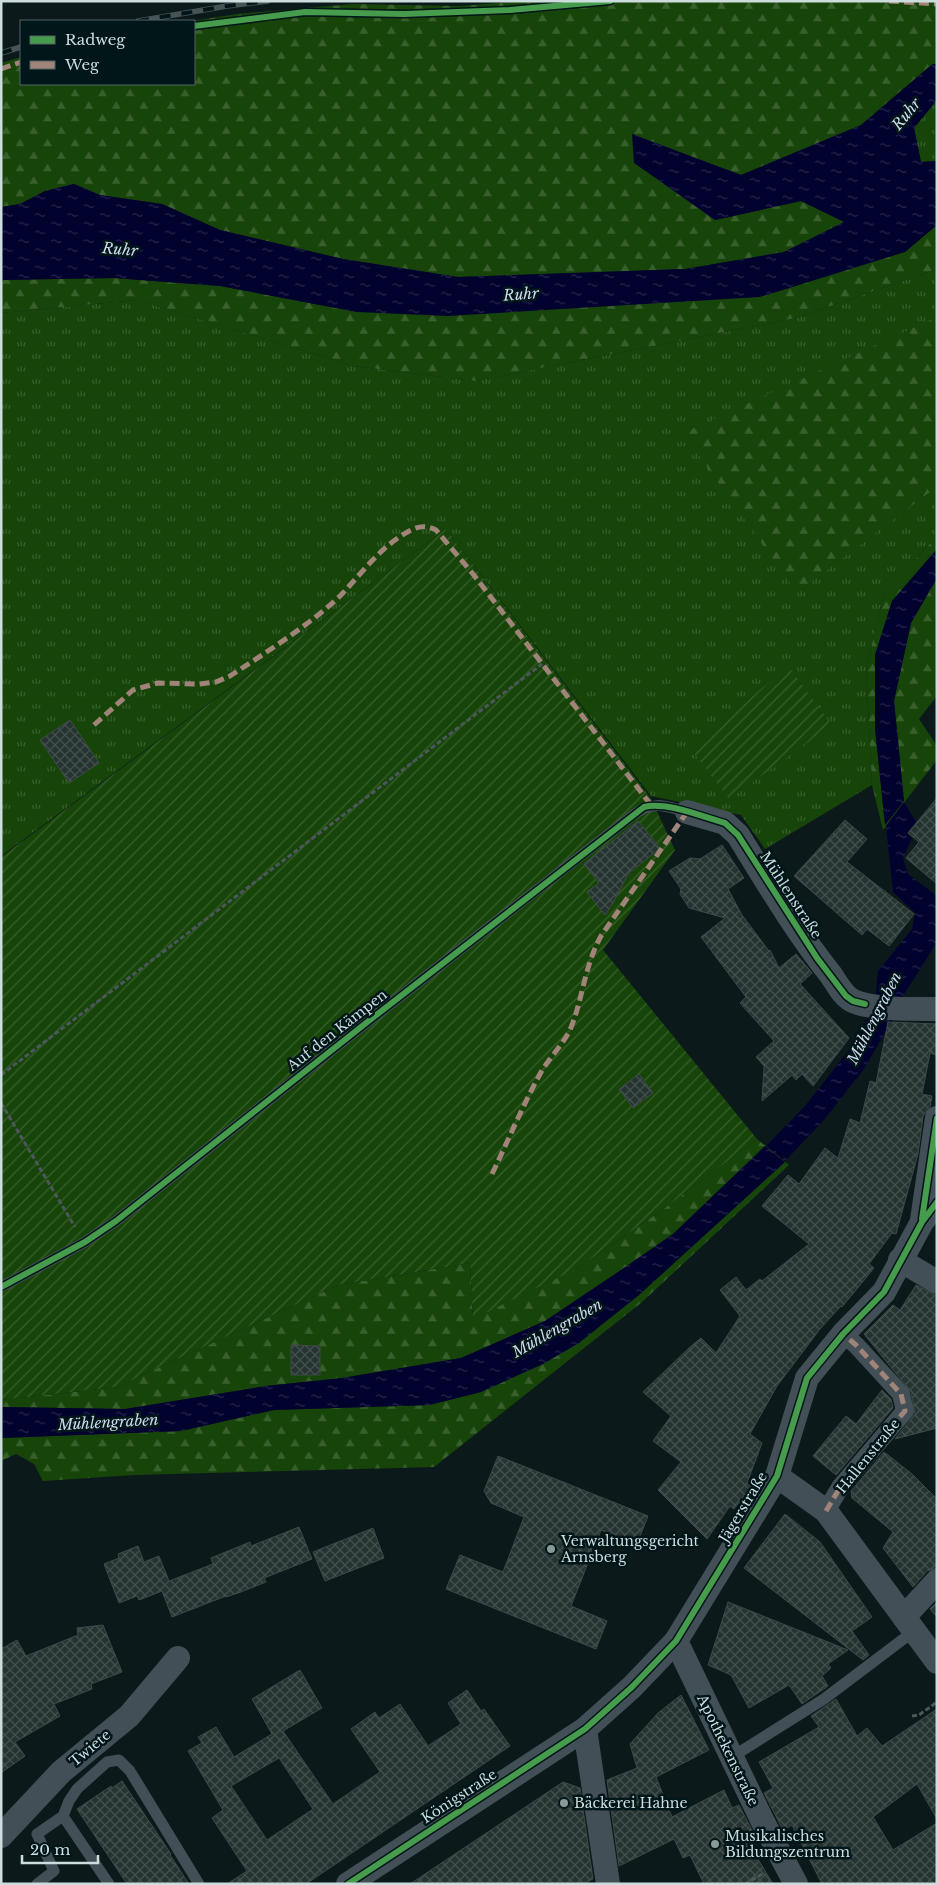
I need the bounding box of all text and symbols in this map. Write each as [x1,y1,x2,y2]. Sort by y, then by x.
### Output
legend [20,20,195,85]
text: Radweg [65,30,126,49]
text: Weg [64,55,100,74]
water label: Ruhr [887,93,925,135]
water label: Ruhr [100,238,140,260]
water label: Ruhr [502,283,541,305]
street label: Mühlenstraße [756,848,826,942]
water label: Mühlengraben [842,969,905,1068]
street label: Auf den Kämpen [283,985,391,1075]
water label: Mühlengraben [508,1295,605,1362]
water label: Mühlengraben [56,1410,159,1434]
street label: Hallenstraße [832,1415,904,1497]
street label: Jägerstraße [714,1468,771,1547]
place label: Verwaltungsgericht Arnsberg [560,1532,700,1566]
marker: Verwaltungsgericht Arnsberg [545,1543,557,1555]
street label: Apothekenstraße [693,1690,763,1809]
street label: Twiete [66,1726,114,1770]
street label: Königstraße [418,1765,500,1827]
place label: Bäckerei Hahne [574,1794,687,1812]
marker: Bäckerei Hahne [558,1797,570,1809]
place label: Musikalisches Bildungszentrum [725,1827,850,1861]
scale bar [22,1832,99,1864]
marker: Musikalisches Bildungszentrum [709,1838,721,1850]
text: 20 m [30,1840,70,1859]

